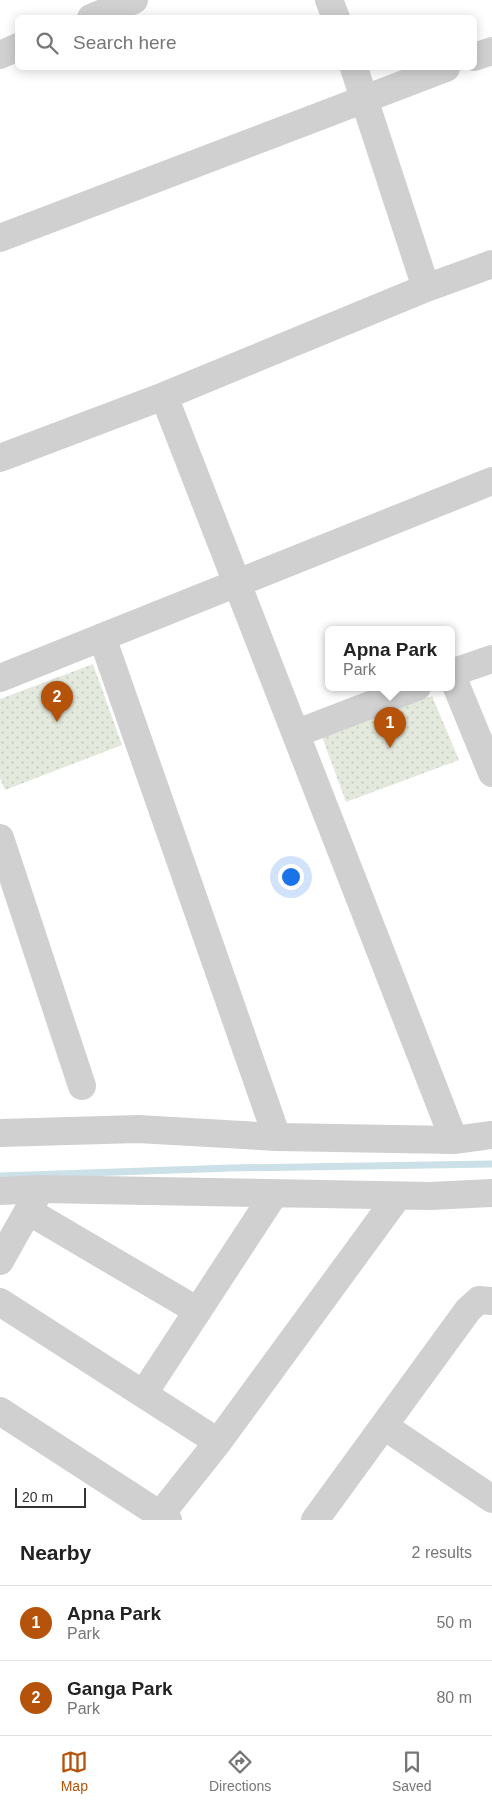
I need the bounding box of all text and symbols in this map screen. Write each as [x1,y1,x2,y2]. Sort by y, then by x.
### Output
search box [15,15,477,70]
icon: search [33,29,61,57]
text: Search here [73,32,177,53]
popup [325,626,455,691]
text: Apna Park [343,639,437,660]
text: Park [343,661,376,678]
pin: 2 [41,681,73,722]
pin: 1 [374,707,406,748]
your location [278,864,304,890]
scale bar [15,1485,86,1508]
text: 20 m [22,1489,53,1505]
text: Nearby [20,1541,91,1564]
text: 2 results [412,1544,472,1561]
text: Apna Park [67,1603,161,1624]
text: 1 [32,1614,40,1631]
text: 50 m [436,1614,472,1631]
text: Park [67,1625,100,1642]
text: Ganga Park [67,1678,173,1699]
text: 2 [32,1689,40,1706]
text: 80 m [436,1689,472,1706]
text: Park [67,1700,100,1717]
tab: Map [60,1748,88,1794]
tab: Directions [209,1748,271,1794]
tab: Saved [392,1748,432,1794]

